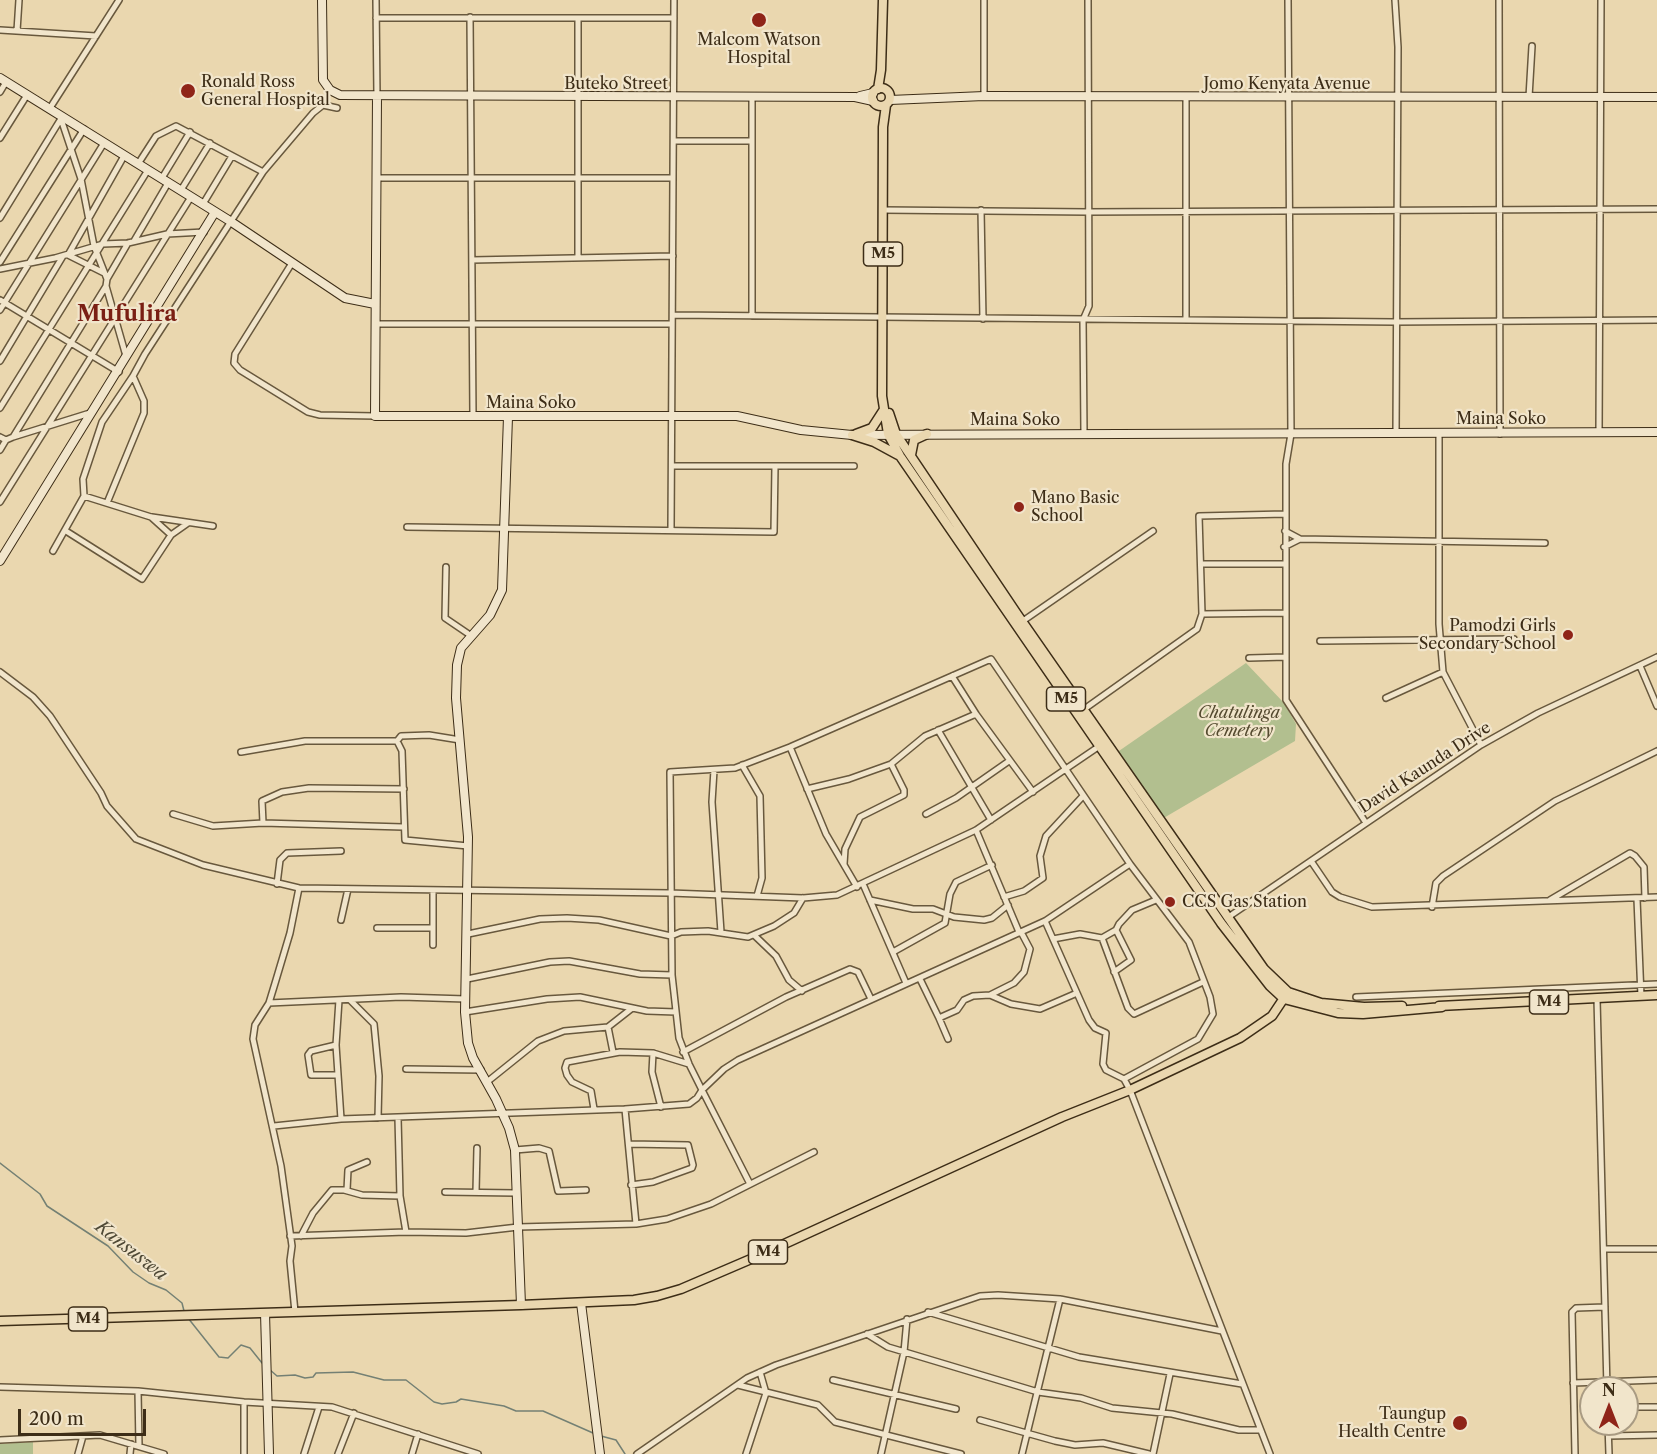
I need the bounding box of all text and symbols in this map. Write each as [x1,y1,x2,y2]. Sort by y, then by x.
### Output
marker: Malcom Watson Hospital [750,11,768,29]
place label: Malcom Watson Hospital [697,30,821,68]
place label: Ronald Ross General Hospital [201,72,330,110]
street label: Buteko Street [564,74,668,94]
street label: Jomo Kenyata Avenue [1204,74,1370,94]
marker: Ronald Ross General Hospital [179,82,197,100]
road number: M5 [864,242,902,266]
district label: Mufulira [77,302,177,328]
street label: Maina Soko [486,393,576,413]
street label: Maina Soko [1456,409,1546,429]
street label: Maina Soko [970,410,1060,430]
place label: Mano Basic School [1031,488,1119,526]
marker: Mano Basic School [1012,500,1026,514]
place label: Pamodzi Girls Secondary School [1419,616,1556,654]
marker: Pamodzi Girls Secondary School [1561,628,1575,642]
road number: M5 [1046,687,1086,711]
park label: Chatulinga Cemetery [1198,703,1280,741]
street label: David Kaunda Drive [1355,718,1495,818]
place label: CCS Gas Station [1182,892,1307,912]
marker: CCS Gas Station [1163,895,1177,909]
road number: M4 [1530,990,1568,1014]
water label: Kansuswa [91,1216,171,1286]
road number: M4 [748,1240,788,1264]
road number: M4 [68,1307,107,1331]
north arrow [1579,1376,1639,1436]
text: N [1602,1380,1616,1400]
scale bar [21,1397,148,1435]
place label: Taungup Health Centre [1338,1404,1446,1442]
text: 200 m [29,1408,84,1430]
marker: Taungup Health Centre [1451,1414,1469,1432]

